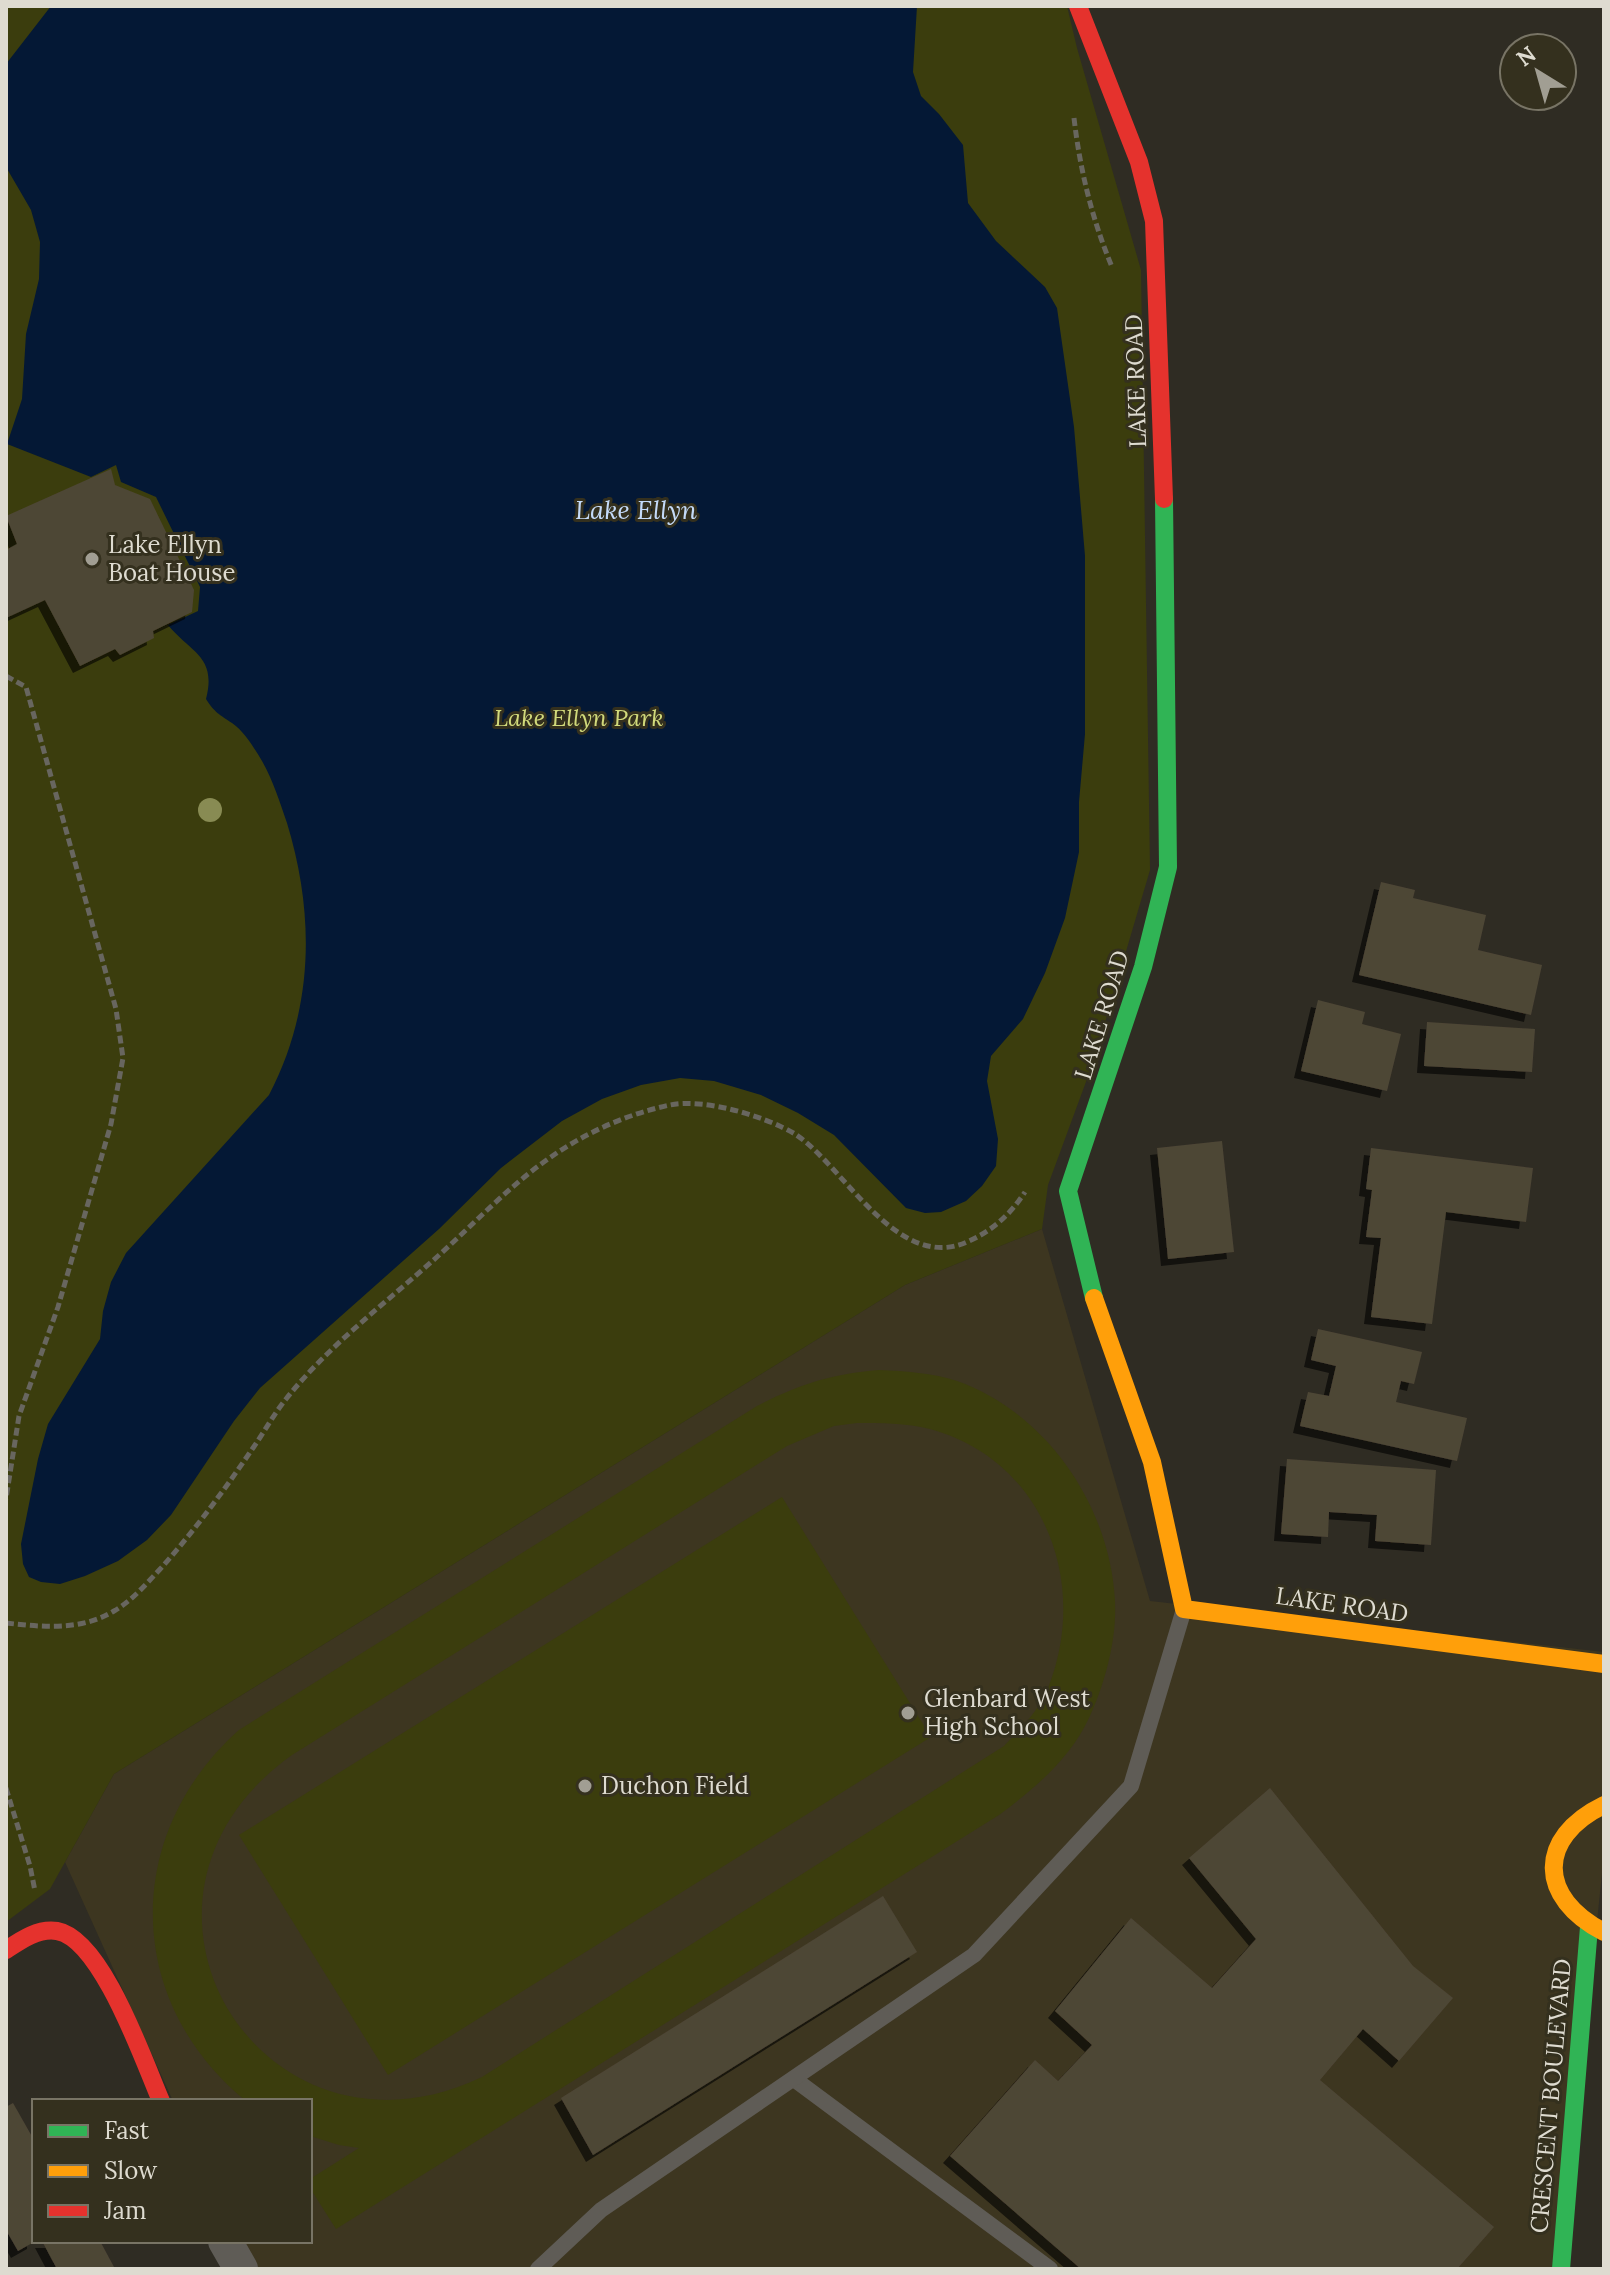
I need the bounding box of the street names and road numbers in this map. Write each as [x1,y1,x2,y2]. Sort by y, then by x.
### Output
street label: LAKE ROAD [1118,314,1153,448]
street label: LAKE ROAD [1067,946,1136,1083]
street label: LAKE ROAD [1274,1580,1410,1629]
street label: CRESCENT BOULEVARD [1523,1957,1578,2234]

